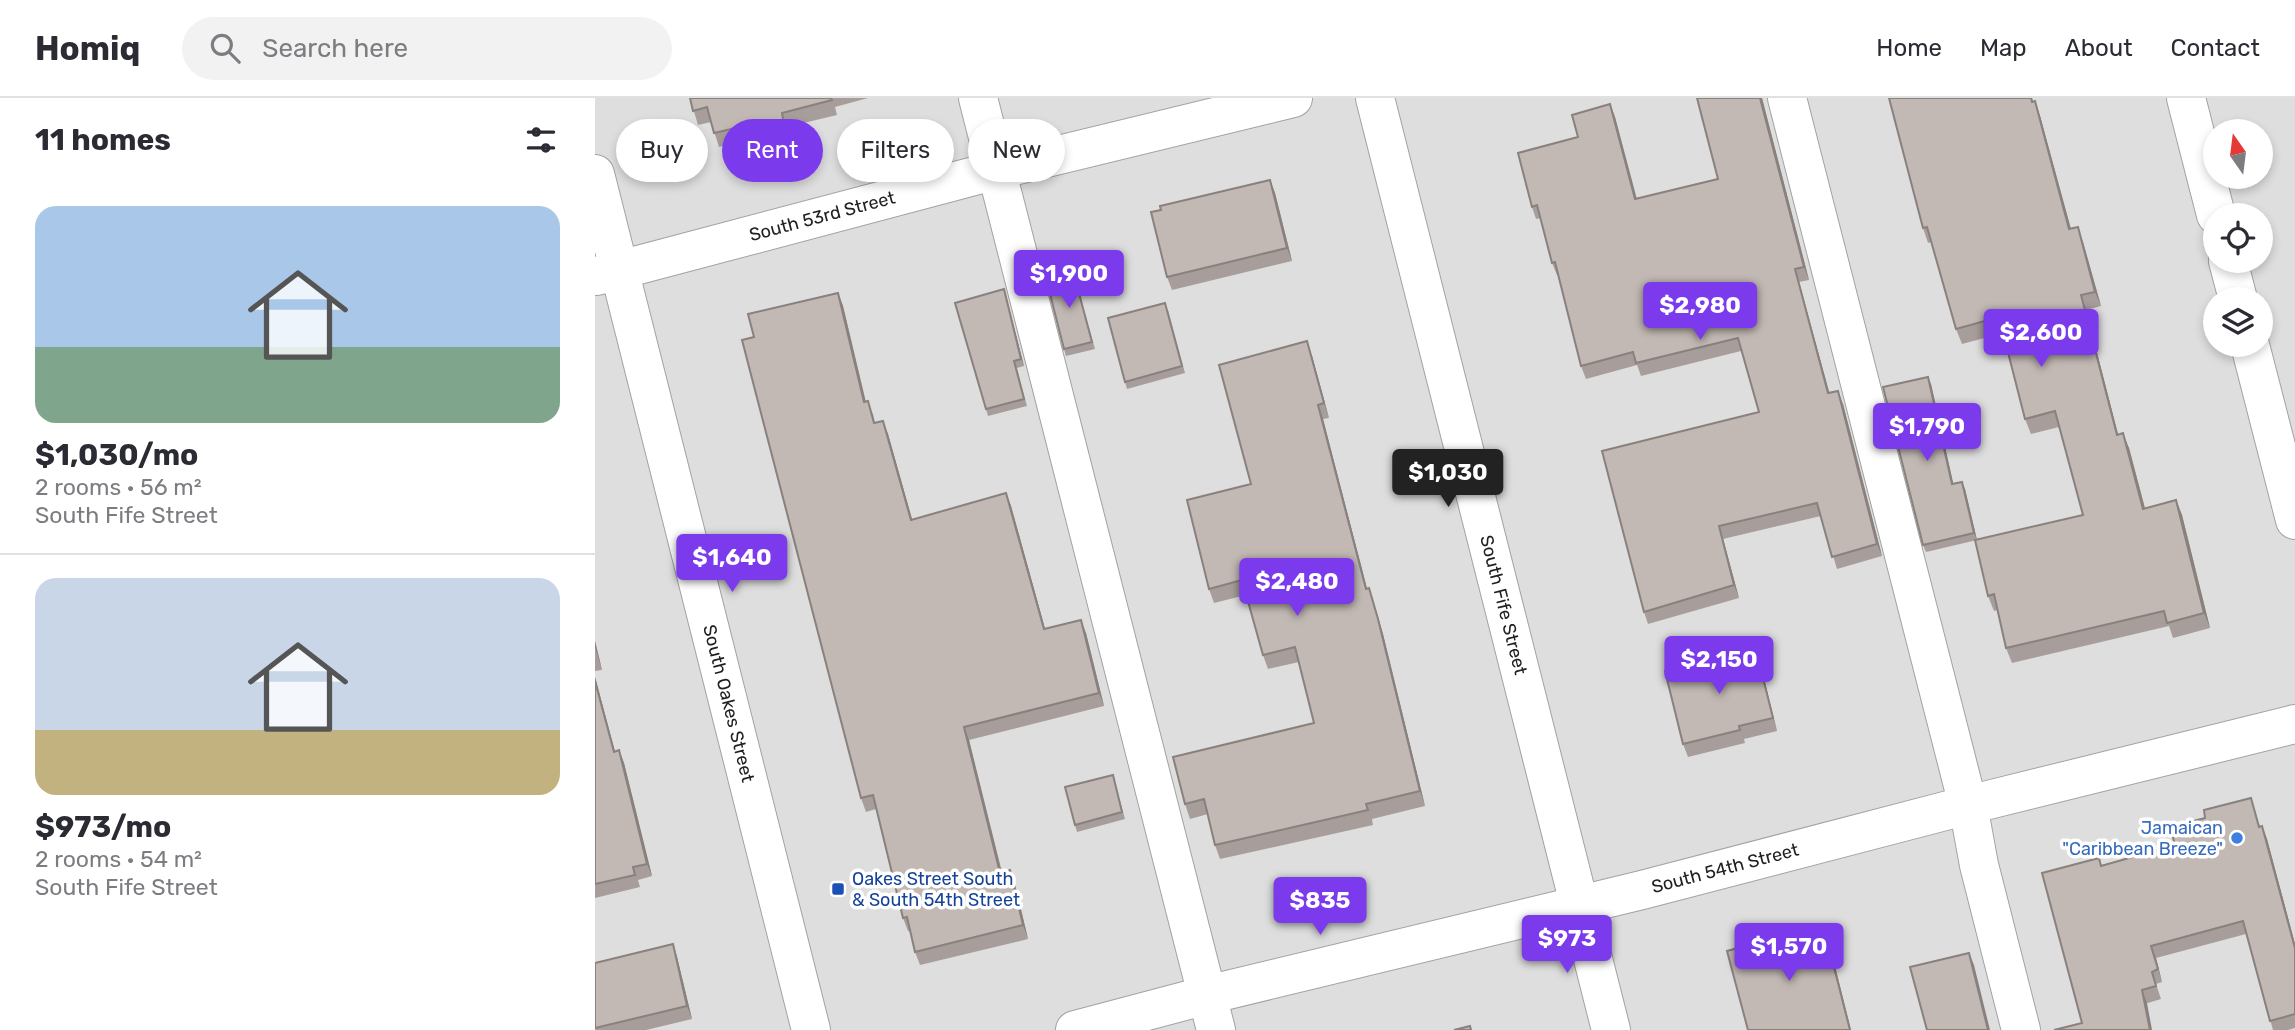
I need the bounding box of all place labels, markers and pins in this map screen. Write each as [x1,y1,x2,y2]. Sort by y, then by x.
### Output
pin: $1,900 [1012,250,1126,310]
pin: $2,980 [1643,282,1757,342]
pin: $2,600 [1984,310,2098,369]
pin: $1,790 [1870,404,1984,463]
pin: $1,030 [1391,450,1505,509]
pin: $1,640 [675,534,789,594]
pin: $2,480 [1240,559,1354,618]
pin: $2,150 [1662,636,1776,696]
place label: Jamaican "Caribbean Breeze" [2062,817,2223,860]
marker: Jamaican "Caribbean Breeze" [2229,830,2245,846]
place label: Oakes Street South & South 54th Street [852,868,1020,911]
pin: $835 [1279,878,1361,937]
marker: Oakes Street South & South 54th Street [830,881,846,897]
pin: $973 [1526,916,1608,975]
pin: $1,570 [1732,924,1846,983]

